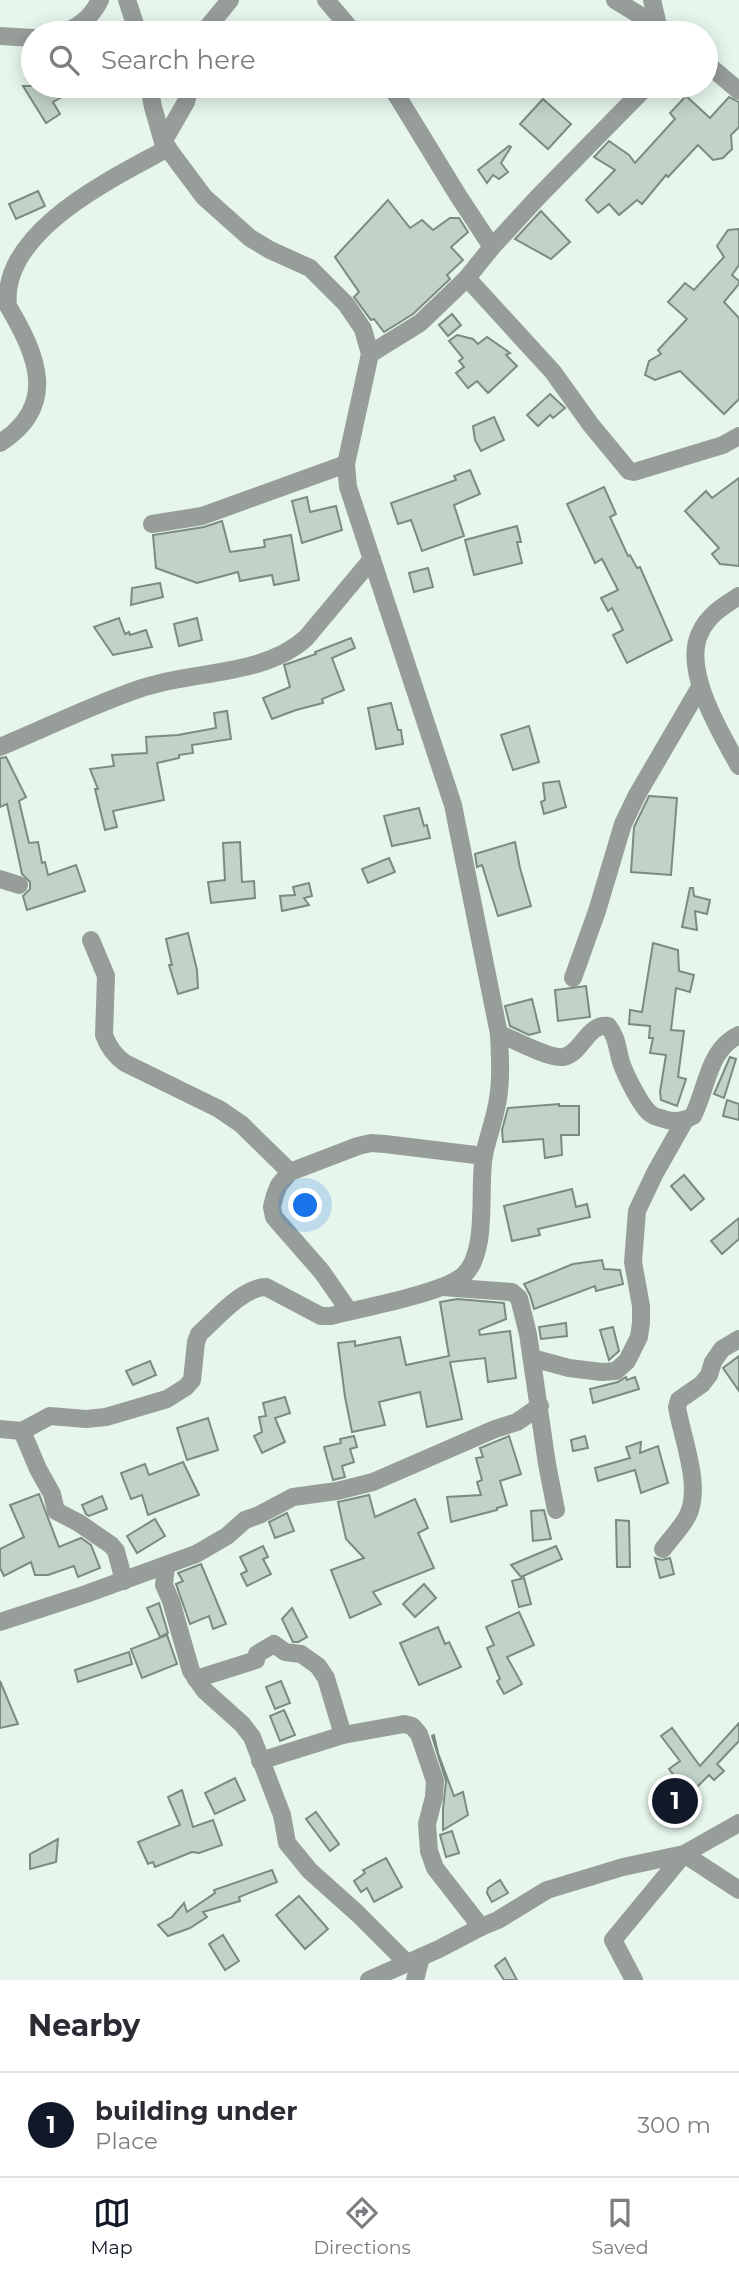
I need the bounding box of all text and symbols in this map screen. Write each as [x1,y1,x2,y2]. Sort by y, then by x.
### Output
search box [21,21,718,98]
icon: search [45,41,83,79]
text: Search here [101,44,256,76]
your location [288,1188,322,1222]
pin: 1 [652,1775,698,1827]
text: Nearby [28,2007,140,2044]
text: building under [95,2095,297,2127]
text: 1 [46,2111,56,2139]
text: 300 m [637,2111,711,2139]
text: Place [95,2127,158,2155]
tab: Map [90,2194,133,2259]
tab: Directions [313,2194,411,2259]
tab: Saved [592,2194,649,2259]

